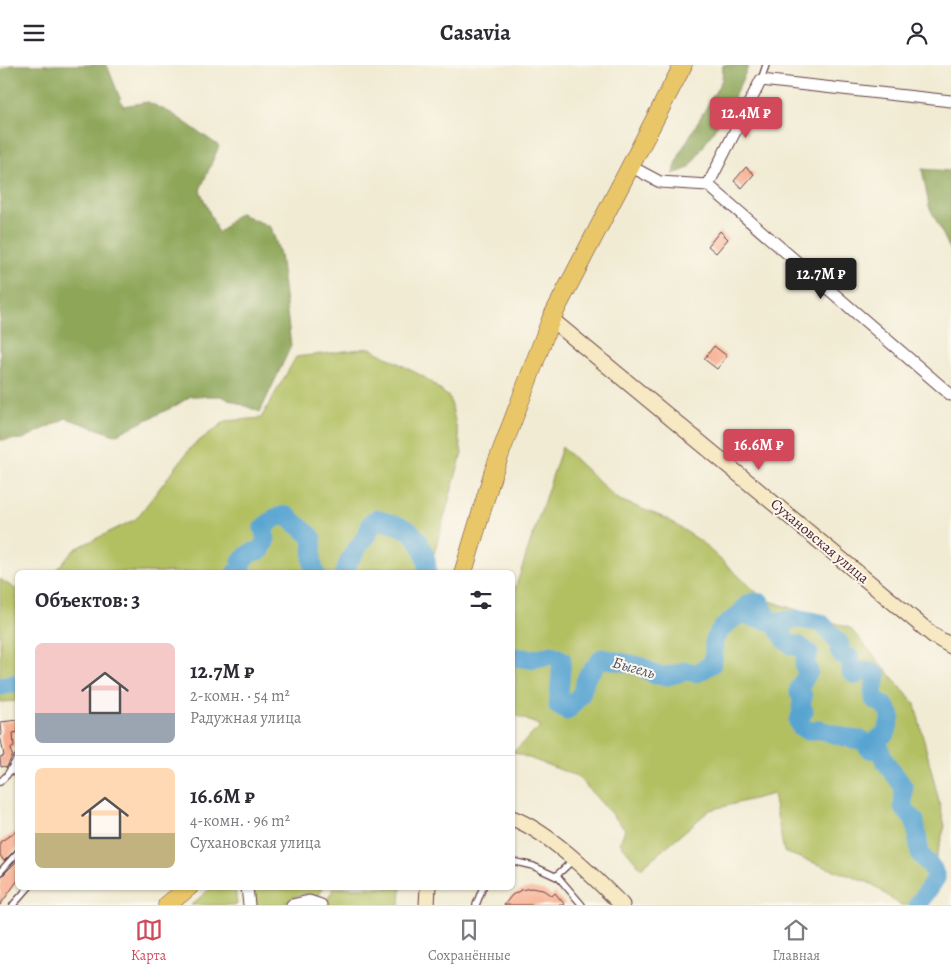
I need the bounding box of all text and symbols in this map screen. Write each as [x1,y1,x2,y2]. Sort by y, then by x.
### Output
text: Casavia [440,18,511,48]
icon: menu [20,19,48,47]
icon: person [903,19,931,47]
pin: 12.4M ₽ [700,97,792,139]
text: 12.4M ₽ [721,102,771,124]
pin: 12.7M ₽ [775,257,867,300]
text: 12.7M ₽ [796,263,846,285]
pin: 16.6M ₽ [713,429,805,471]
text: 16.6M ₽ [734,434,784,456]
street label: Сухановская улица [767,494,874,588]
text: Объектов: 3 [35,586,140,614]
icon: filters [467,586,495,614]
water label: Быгель [610,651,658,685]
text: 12.7M ₽ [190,657,254,685]
icon: home [75,663,135,723]
text: 2-комн. · 54 m² [190,685,290,707]
text: Радужная улица [190,707,301,729]
text: 16.6M ₽ [190,782,255,810]
icon: home [75,788,135,848]
text: 4-комн. · 96 m² [190,810,290,832]
text: Сухановская улица [190,832,321,854]
tab: Карта [131,916,166,965]
tab: Сохранённые [428,916,511,965]
tab: Главная [772,916,820,965]

